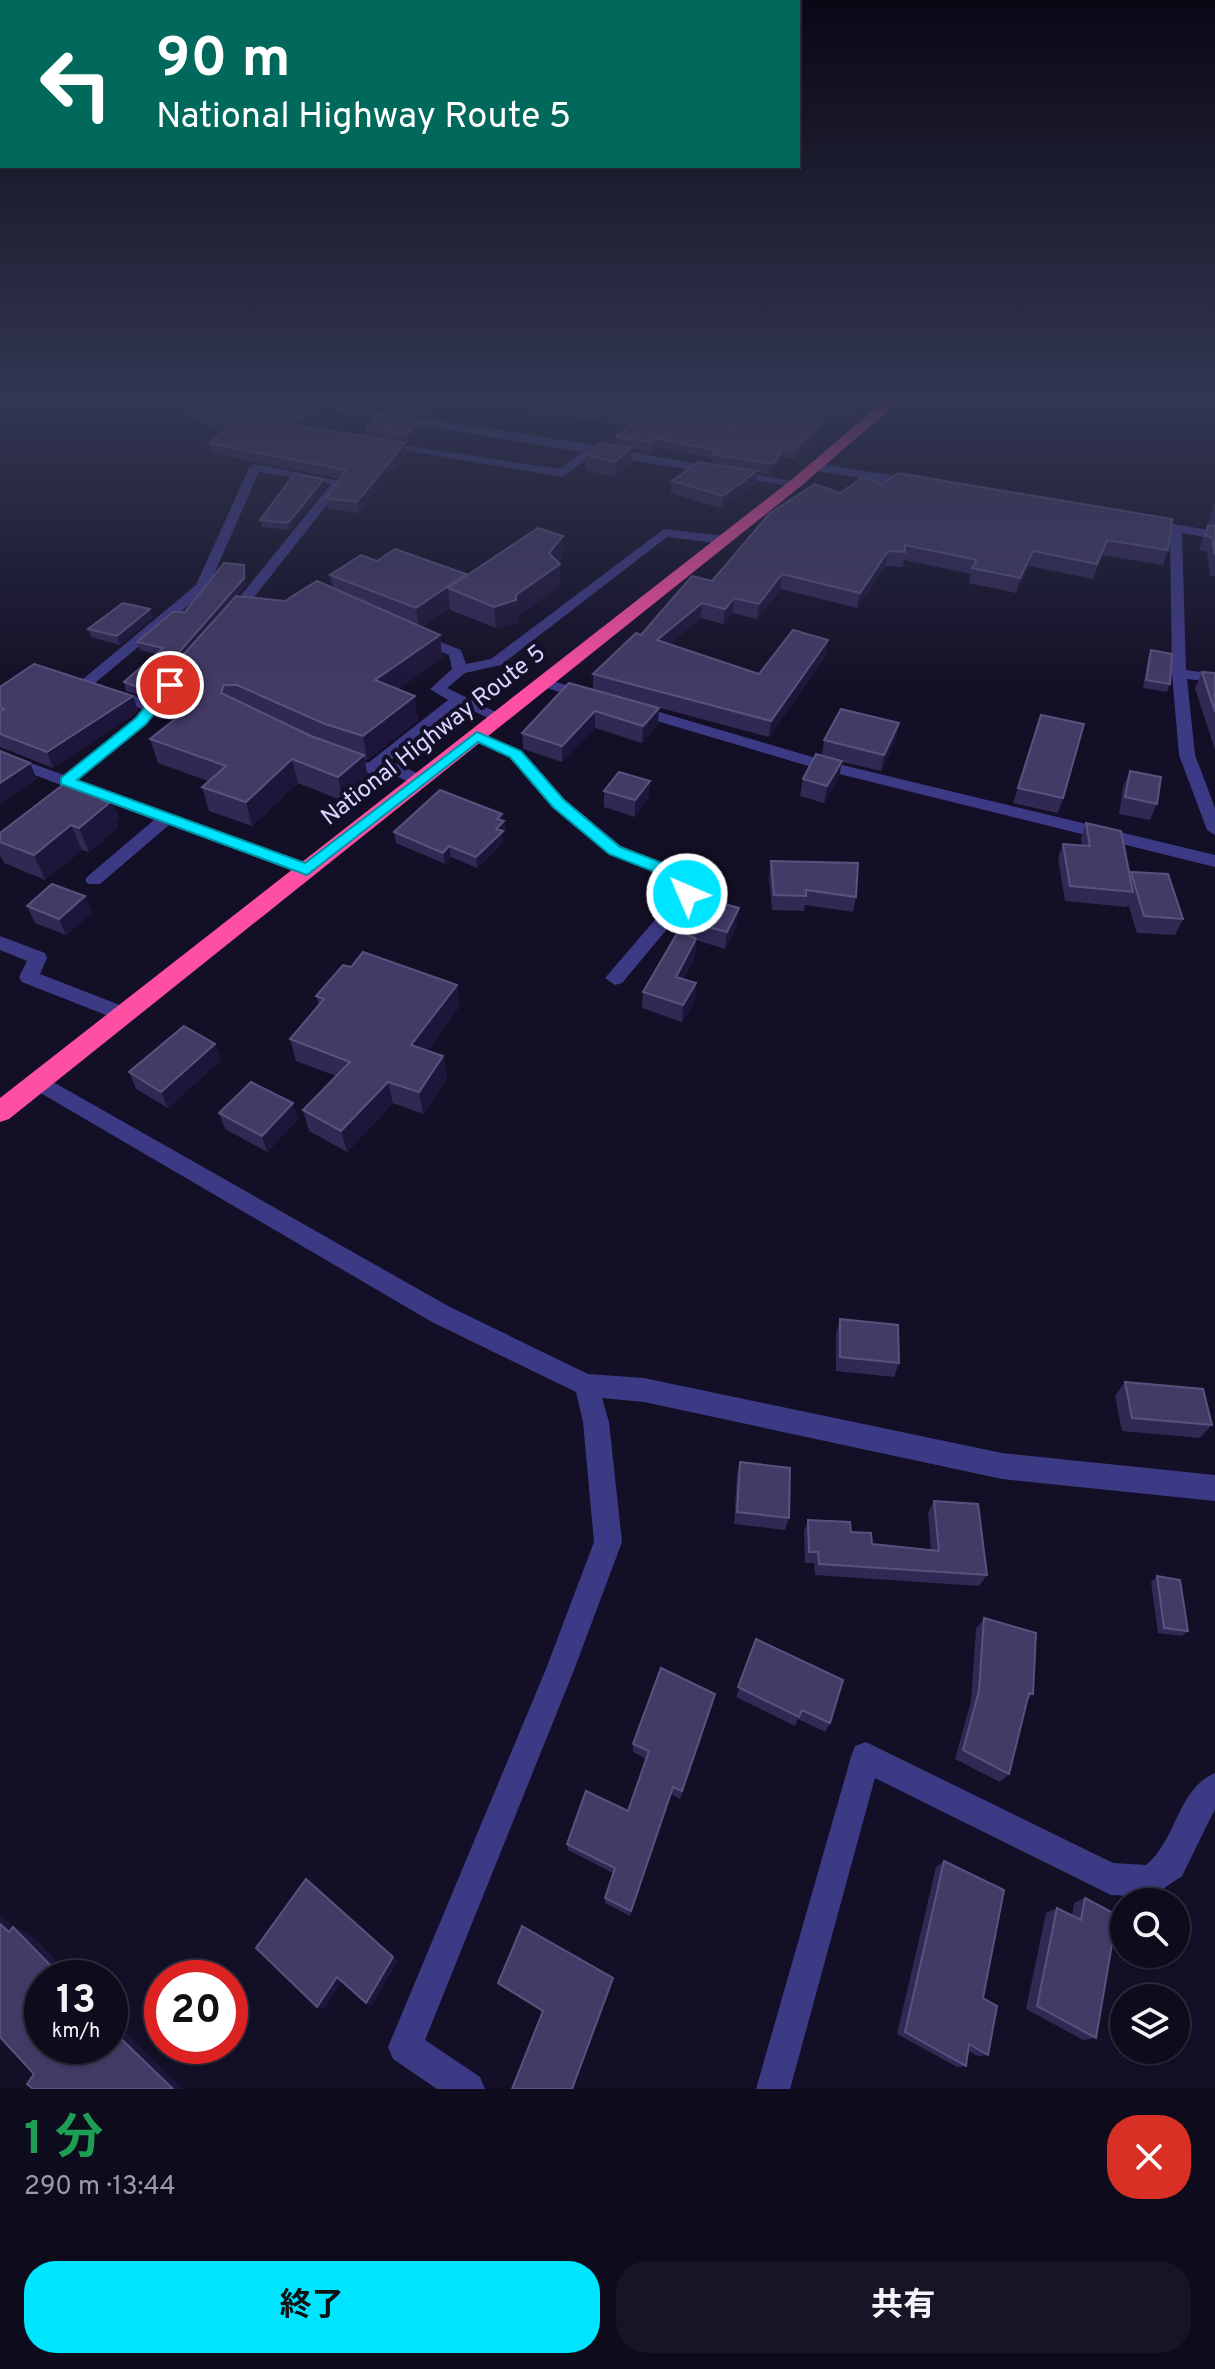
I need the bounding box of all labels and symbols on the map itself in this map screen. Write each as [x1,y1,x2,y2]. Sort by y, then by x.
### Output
street label: National Highway Route 5 [316,639,552,833]
pin [136,651,204,719]
position arrow [645,852,729,936]
speed limit sign: 20 [144,1960,248,2064]

